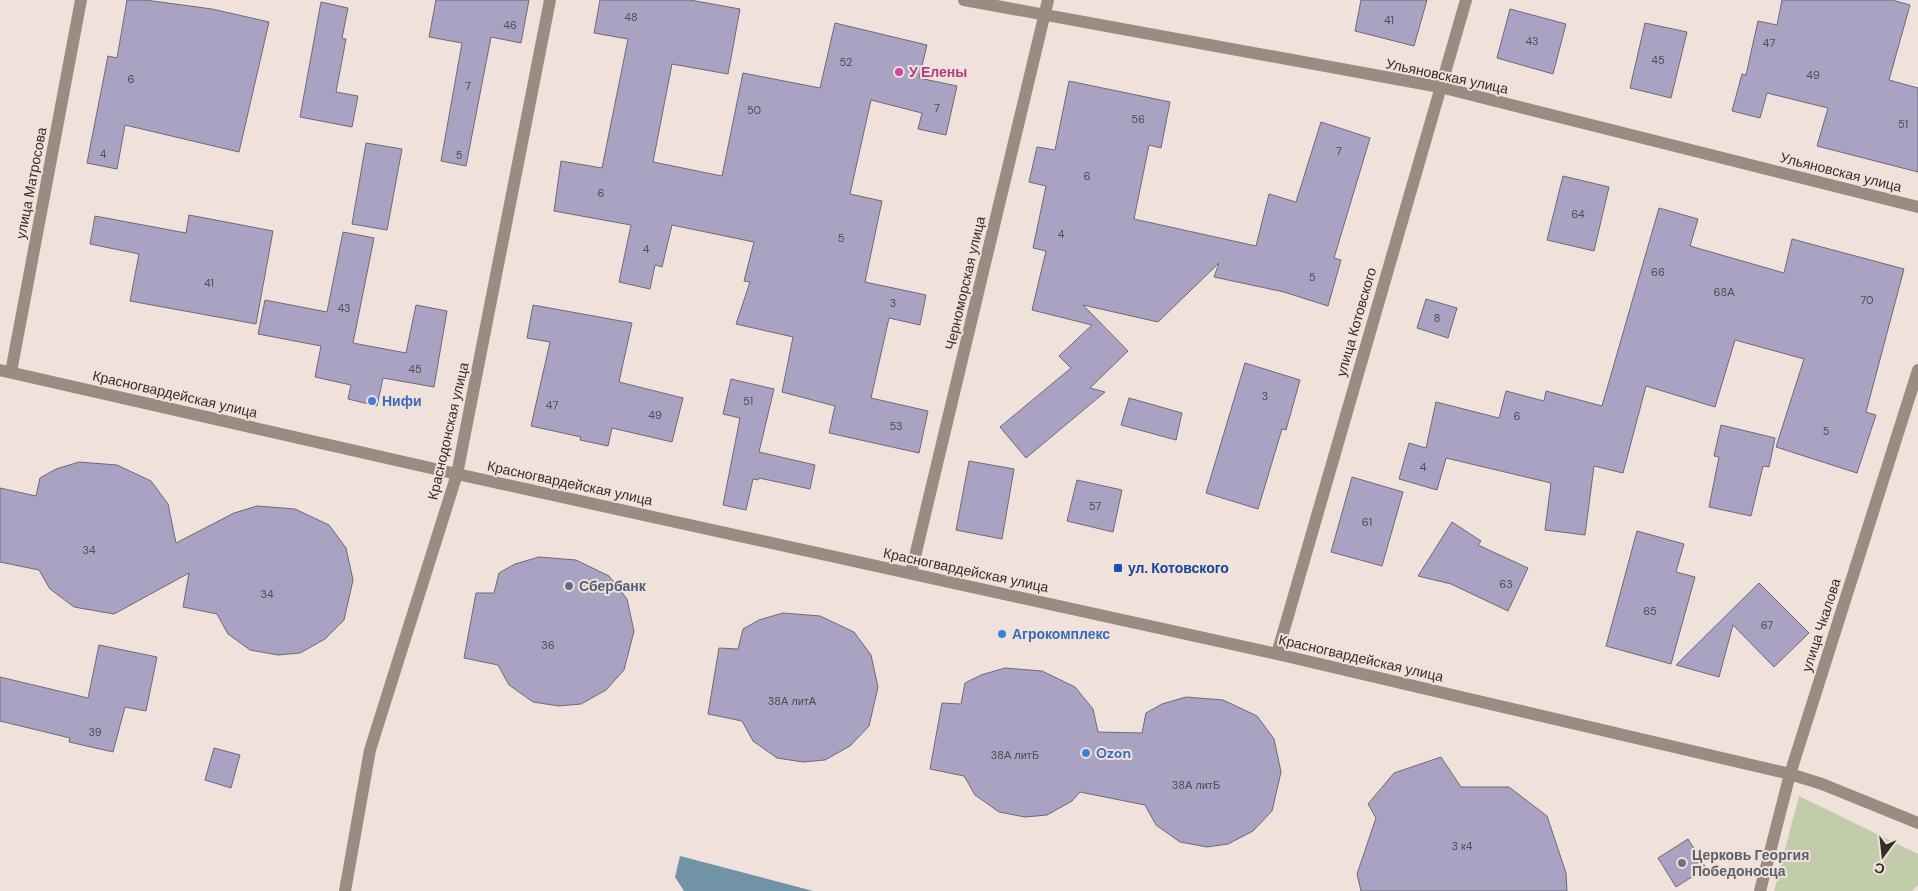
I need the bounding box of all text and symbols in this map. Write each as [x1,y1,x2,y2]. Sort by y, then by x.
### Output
house number: 48 [624,10,638,24]
house number: 41 [1384,13,1394,27]
house number: 46 [503,18,517,32]
house number: 43 [1525,34,1539,48]
house number: 47 [1763,36,1775,50]
house number: 45 [1651,53,1665,67]
street label: Ульяновская улица [1384,54,1510,98]
house number: 52 [840,55,852,69]
place label: У Елены [909,63,967,81]
marker: У Елены [893,66,905,78]
house number: 49 [1806,68,1820,82]
house number: 6 [128,72,135,86]
house number: 7 [465,79,471,93]
house number: 7 [934,101,940,115]
house number: 50 [747,103,761,117]
house number: 56 [1131,112,1145,126]
house number: 51 [1898,117,1908,131]
street label: улица Матросова [11,125,51,240]
house number: 7 [1336,144,1342,158]
house number: 4 [100,147,107,161]
house number: 5 [456,148,463,162]
street label: Ульяновская улица [1778,148,1904,196]
house number: 6 [1084,169,1091,183]
house number: 6 [598,186,605,200]
house number: 64 [1571,207,1585,221]
street label: Черноморская улица [941,214,989,352]
house number: 4 [1058,227,1065,241]
house number: 5 [838,231,845,245]
house number: 4 [643,242,650,256]
street label: улица Котовского [1332,265,1380,379]
house number: 66 [1651,265,1665,279]
house number: 5 [1309,270,1316,284]
house number: 41 [204,276,214,290]
house number: 68А [1714,285,1735,299]
house number: 70 [1860,293,1874,307]
house number: 3 [890,296,896,310]
house number: 43 [337,301,351,315]
house number: 8 [1434,311,1440,325]
street label: Краснодонская улица [423,360,473,502]
house number: 45 [408,362,422,376]
street label: Красногвардейская улица [91,366,259,422]
house number: 3 [1262,389,1268,403]
place label: Нифи [382,392,422,410]
house number: 51 [743,394,753,408]
marker: Нифи [366,395,378,407]
house number: 47 [546,398,558,412]
house number: 49 [648,408,662,422]
house number: 6 [1514,409,1521,423]
house number: 53 [889,419,903,433]
house number: 5 [1823,424,1830,438]
street label: Красногвардейская улица [486,457,655,509]
house number: 4 [1420,460,1427,474]
house number: 57 [1089,499,1101,513]
house number: 61 [1362,515,1372,529]
house number: 34 [82,543,96,557]
street label: Красногвардейская улица [882,544,1051,596]
place label: ул. Котовского [1128,559,1229,577]
marker: ул. Котовского [1112,562,1124,574]
street label: улица Чкалова [1797,576,1845,674]
place label: Сбербанк [579,577,647,595]
house number: 63 [1499,577,1513,591]
marker: Сбербанк [563,580,575,592]
house number: 34 [260,587,274,601]
house number: 65 [1643,604,1657,618]
house number: 67 [1761,618,1773,632]
place label: Агрокомплекс [1012,625,1110,643]
marker: Агрокомплекс [996,628,1008,640]
street label: Красногвардейская улица [1277,630,1445,686]
house number: 36 [541,638,555,652]
house number: 38А литА [768,694,817,708]
house number: 39 [88,725,102,739]
place label: Ozon [1096,744,1131,762]
marker: Ozon [1080,747,1092,759]
house number: 38А литБ [991,748,1039,762]
house number: 38А литБ [1172,778,1220,792]
north arrow [1858,831,1908,881]
house number: 3 к4 [1452,839,1473,853]
place label: Церковь Георгия Победоносца [1692,846,1809,880]
marker: Церковь Георгия Победоносца [1676,857,1688,869]
text: С [1872,859,1887,879]

